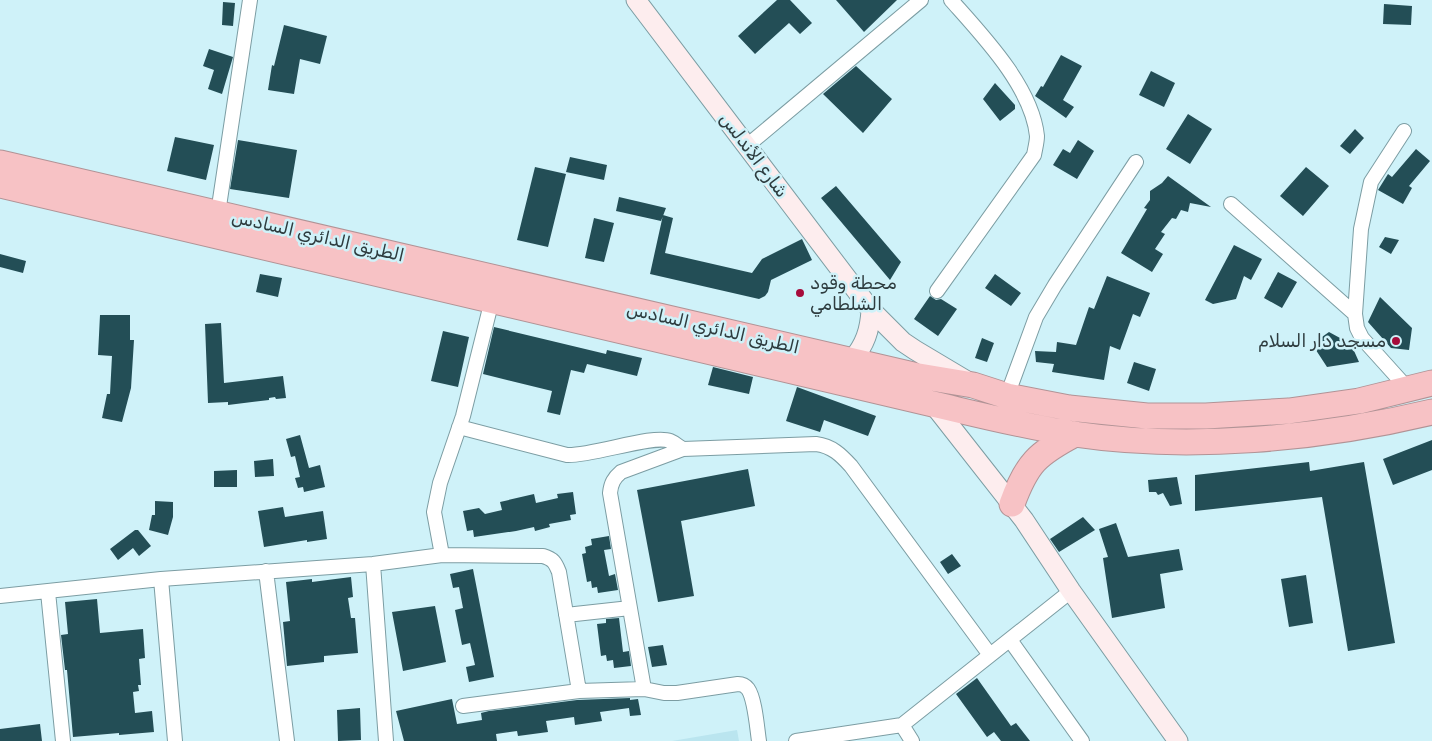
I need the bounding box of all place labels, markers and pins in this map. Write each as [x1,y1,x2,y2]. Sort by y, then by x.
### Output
place label: محطة وقود الشلطامي [810,272,897,317]
marker: محطة وقود الشلطامي [794,287,806,299]
place label: مسجد دار السلام [1258,330,1386,352]
marker: مسجد دار السلام [1390,335,1402,347]

